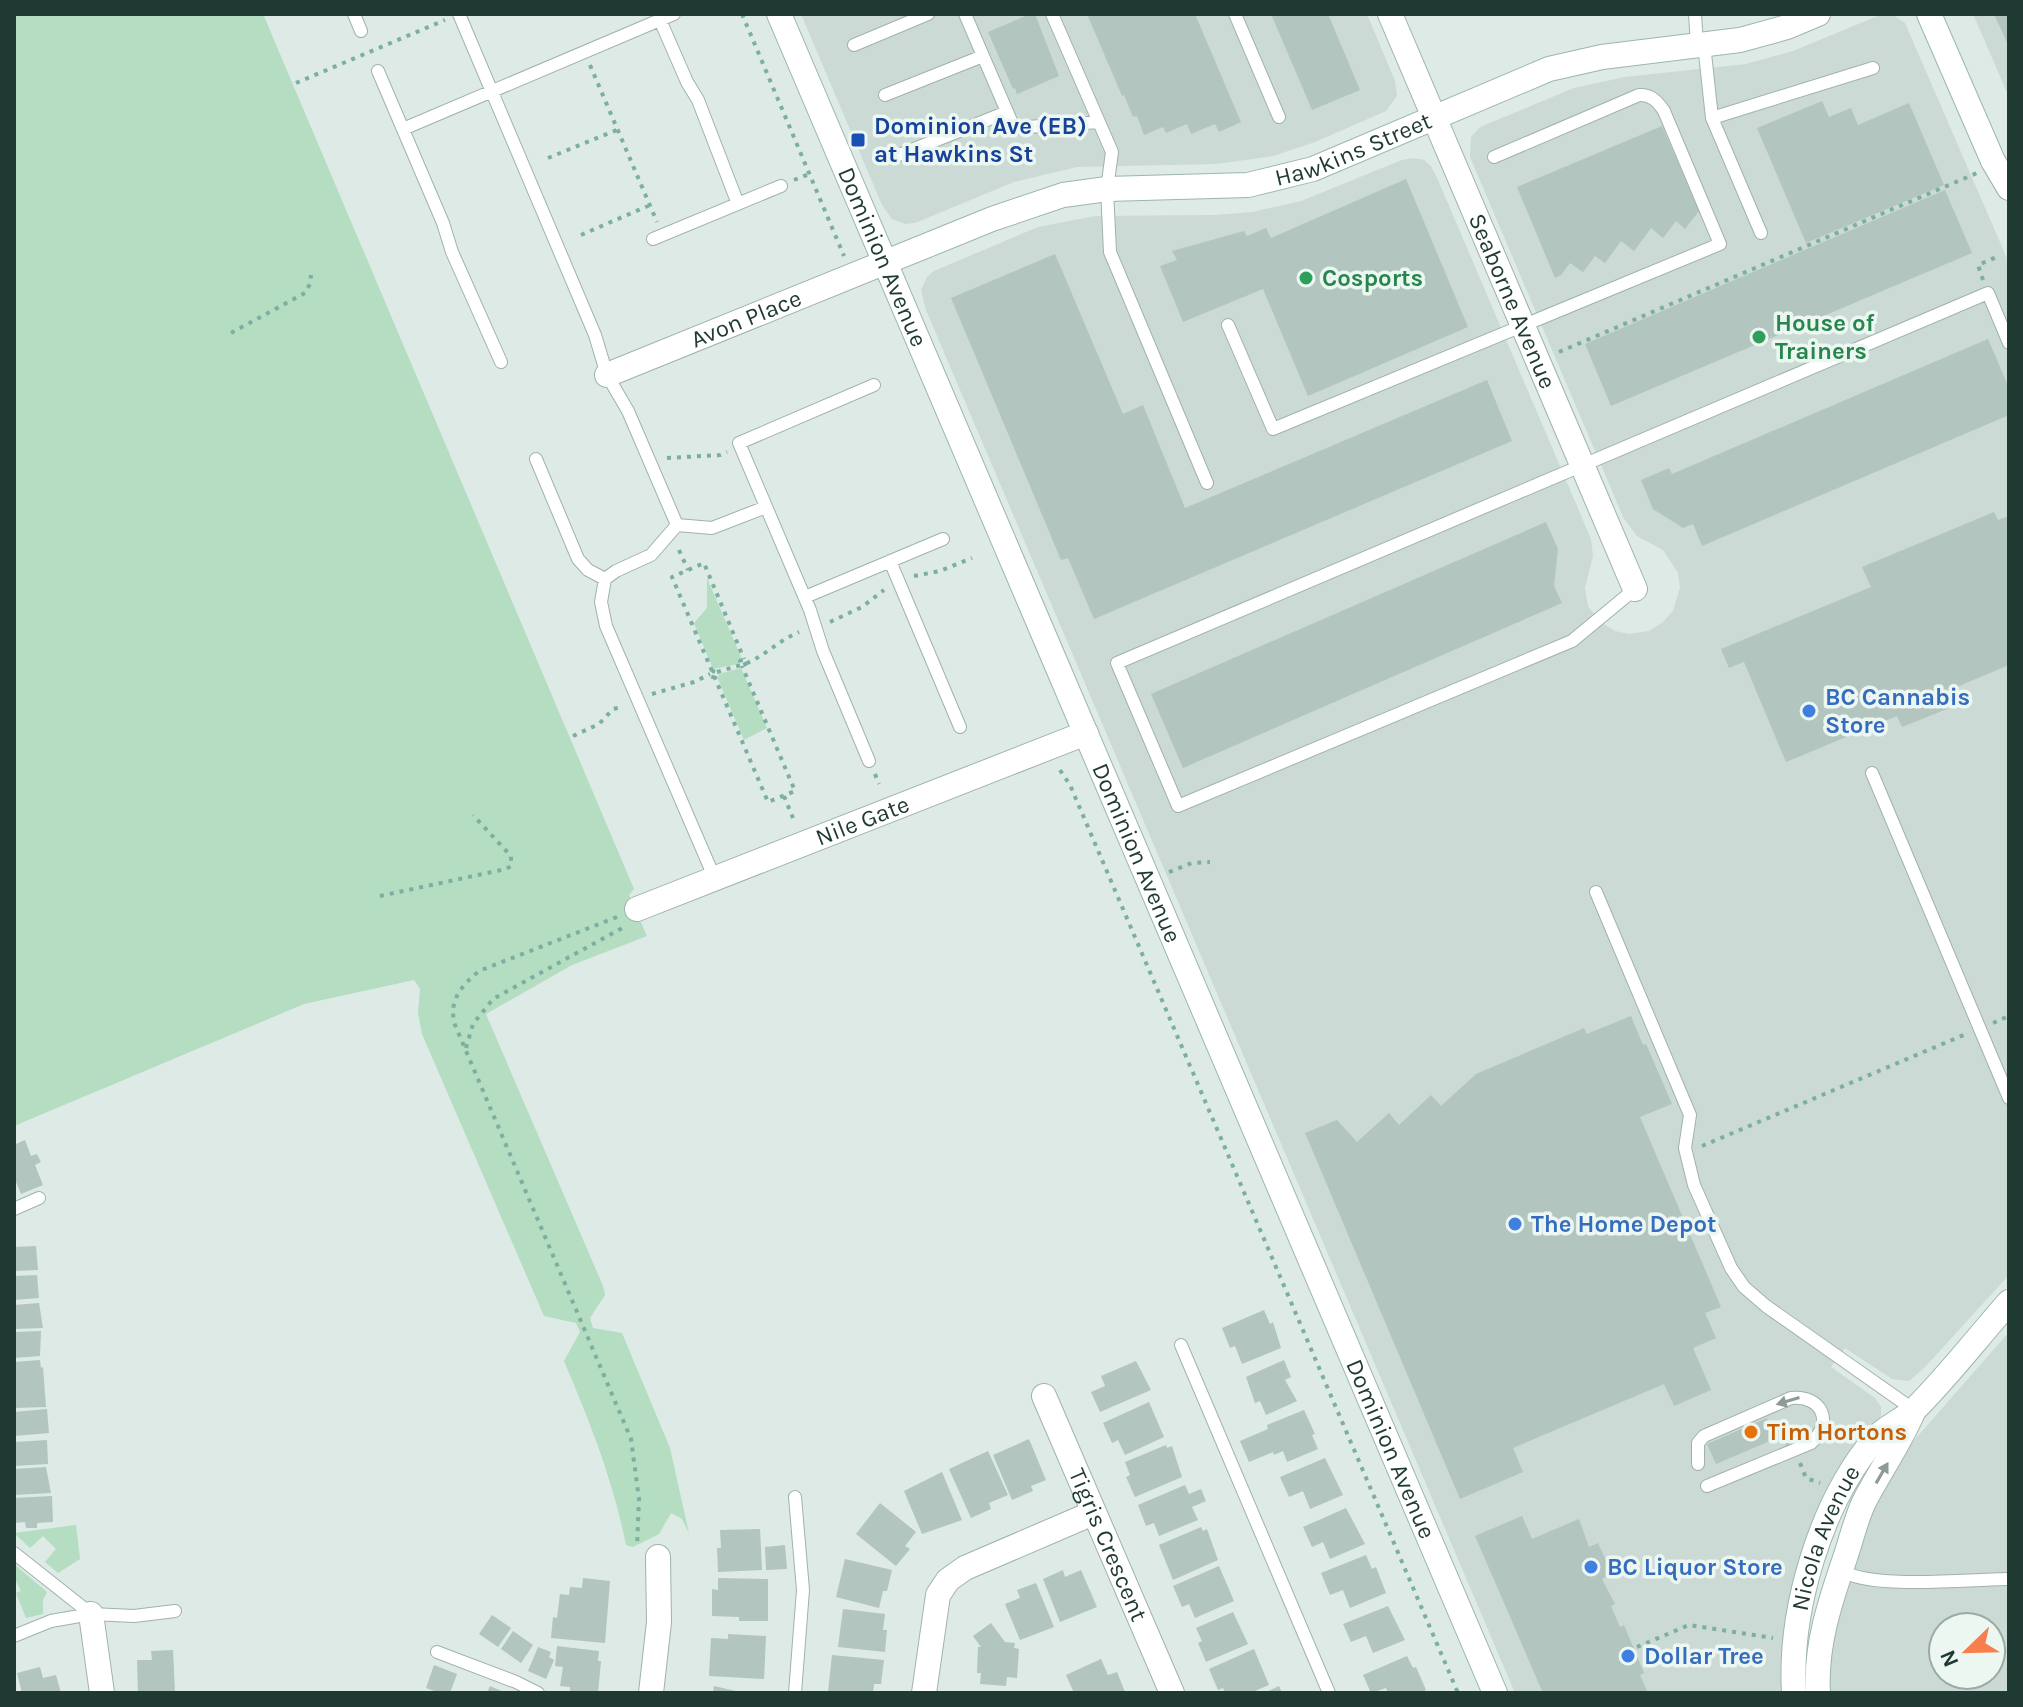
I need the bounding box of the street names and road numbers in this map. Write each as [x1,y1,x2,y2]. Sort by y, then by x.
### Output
street label: Hawkins Street [1272,106,1436,192]
street label: Dominion Avenue [832,163,933,351]
street label: Seaborne Avenue [1463,209,1562,393]
street label: Avon Place [687,284,805,354]
street label: Dominion Avenue [1086,759,1187,947]
street label: Nile Gate [811,790,913,852]
street label: Dominion Avenue [1340,1355,1442,1543]
street label: Nicola Avenue [1786,1460,1866,1613]
street label: Tigris Crescent [1063,1464,1153,1625]

